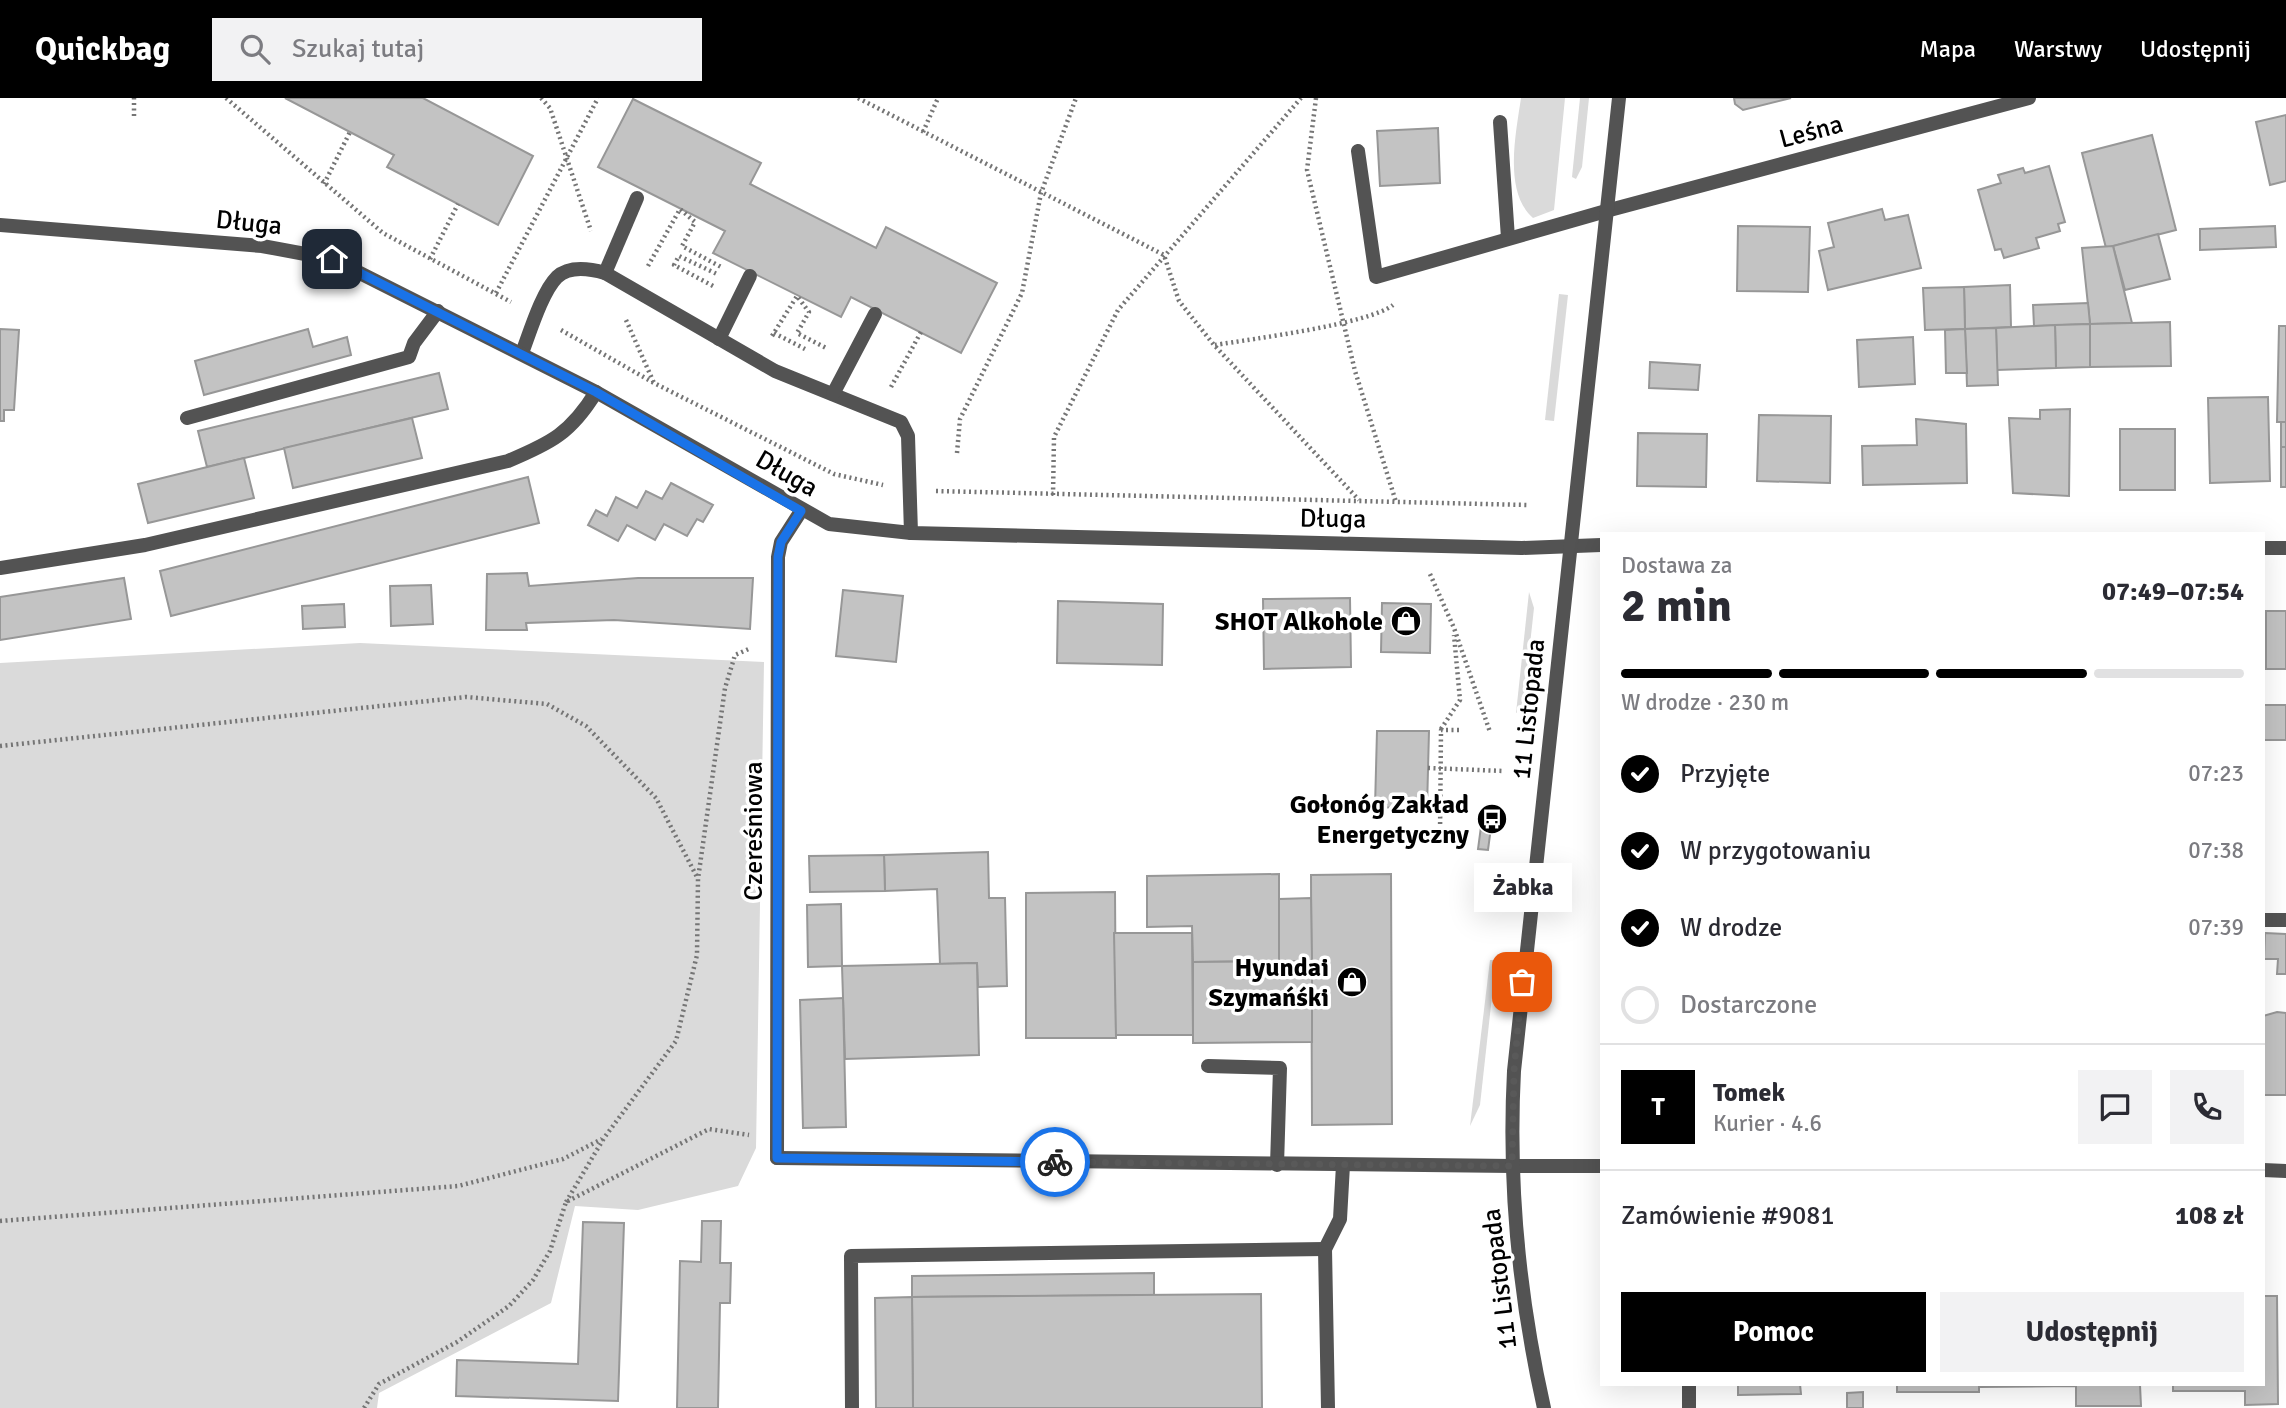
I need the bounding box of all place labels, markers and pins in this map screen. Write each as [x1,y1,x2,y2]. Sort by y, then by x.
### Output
pin [302,229,362,289]
shop icon: SHOT Alkohole [1389,604,1423,638]
place label: SHOT Alkohole [1215,606,1383,638]
place label: Gołonóg Zakład Energetyczny [1290,789,1469,851]
bus stop icon: Gołonóg Zakład Energetyczny [1475,802,1509,836]
callout: Żabka [1473,863,1571,912]
place label: Hyundai Szymańśki [1209,952,1329,1014]
pin [1492,952,1552,1012]
shop icon: Hyundai Szymańśki [1335,965,1369,999]

